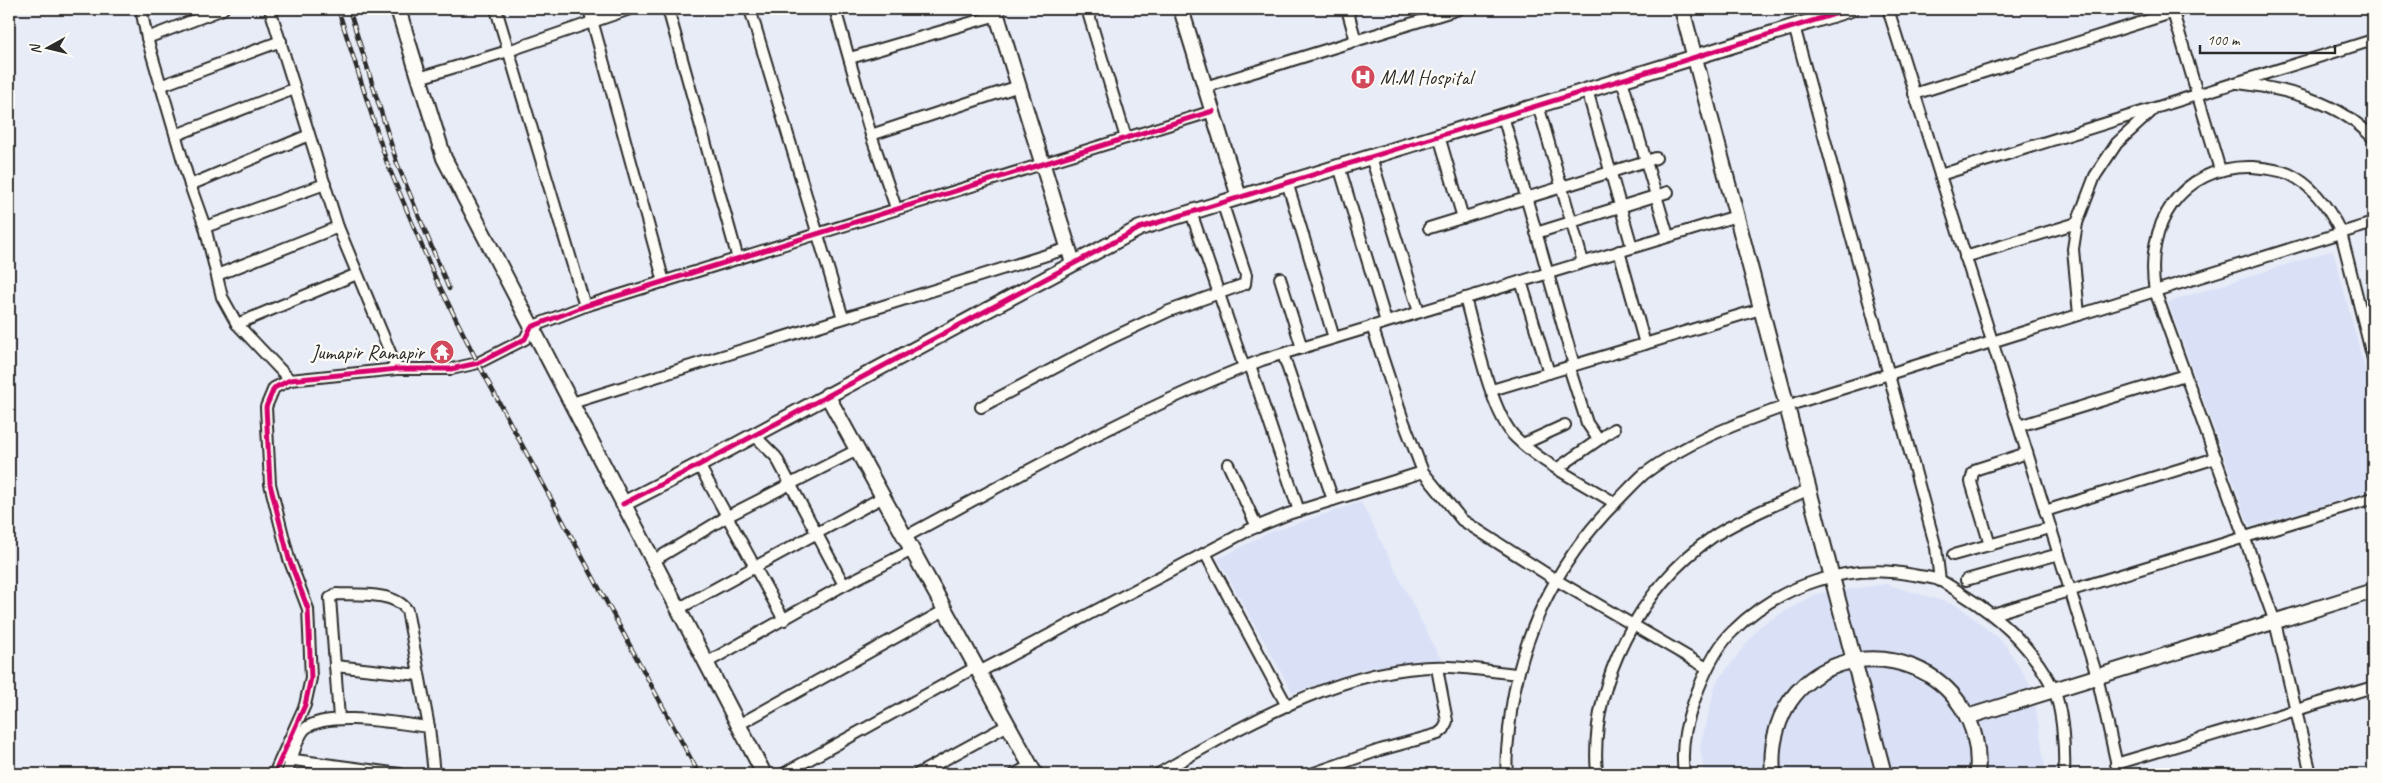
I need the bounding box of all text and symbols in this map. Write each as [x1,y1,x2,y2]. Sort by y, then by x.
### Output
north arrow [22,22,72,72]
scale bar [2200,22,2334,54]
text: 100 m [2207,31,2241,50]
text: N [26,42,45,55]
hospital icon: M.M Hospital [1350,64,1376,90]
place label: M.M Hospital [1380,65,1476,90]
temple icon: Jumapir Ramapir [429,339,455,365]
place label: Jumapir Ramapir [310,340,426,365]

